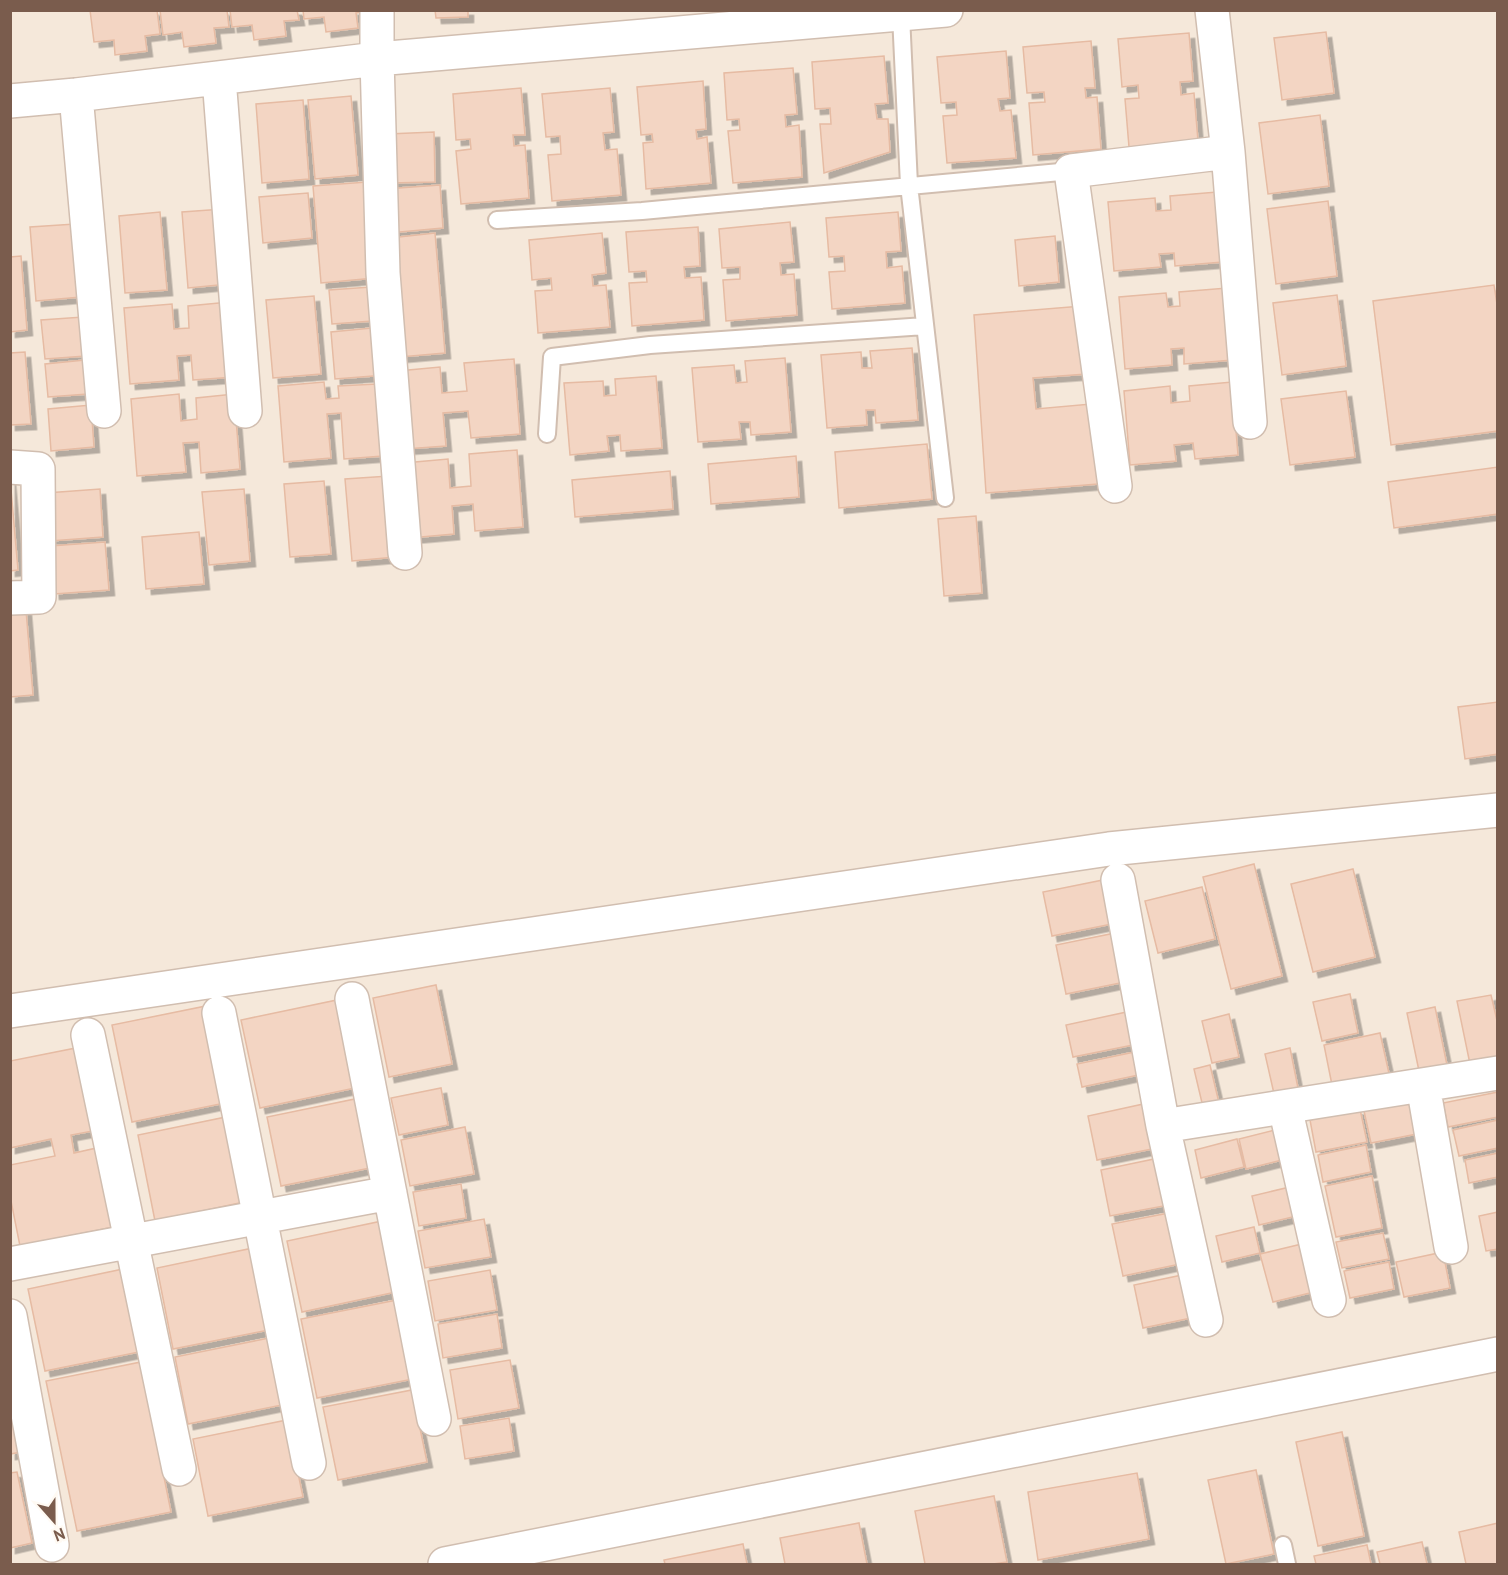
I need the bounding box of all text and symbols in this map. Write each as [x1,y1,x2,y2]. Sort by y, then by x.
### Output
north arrow [24,1491,84,1551]
text: N [51,1524,68,1546]

